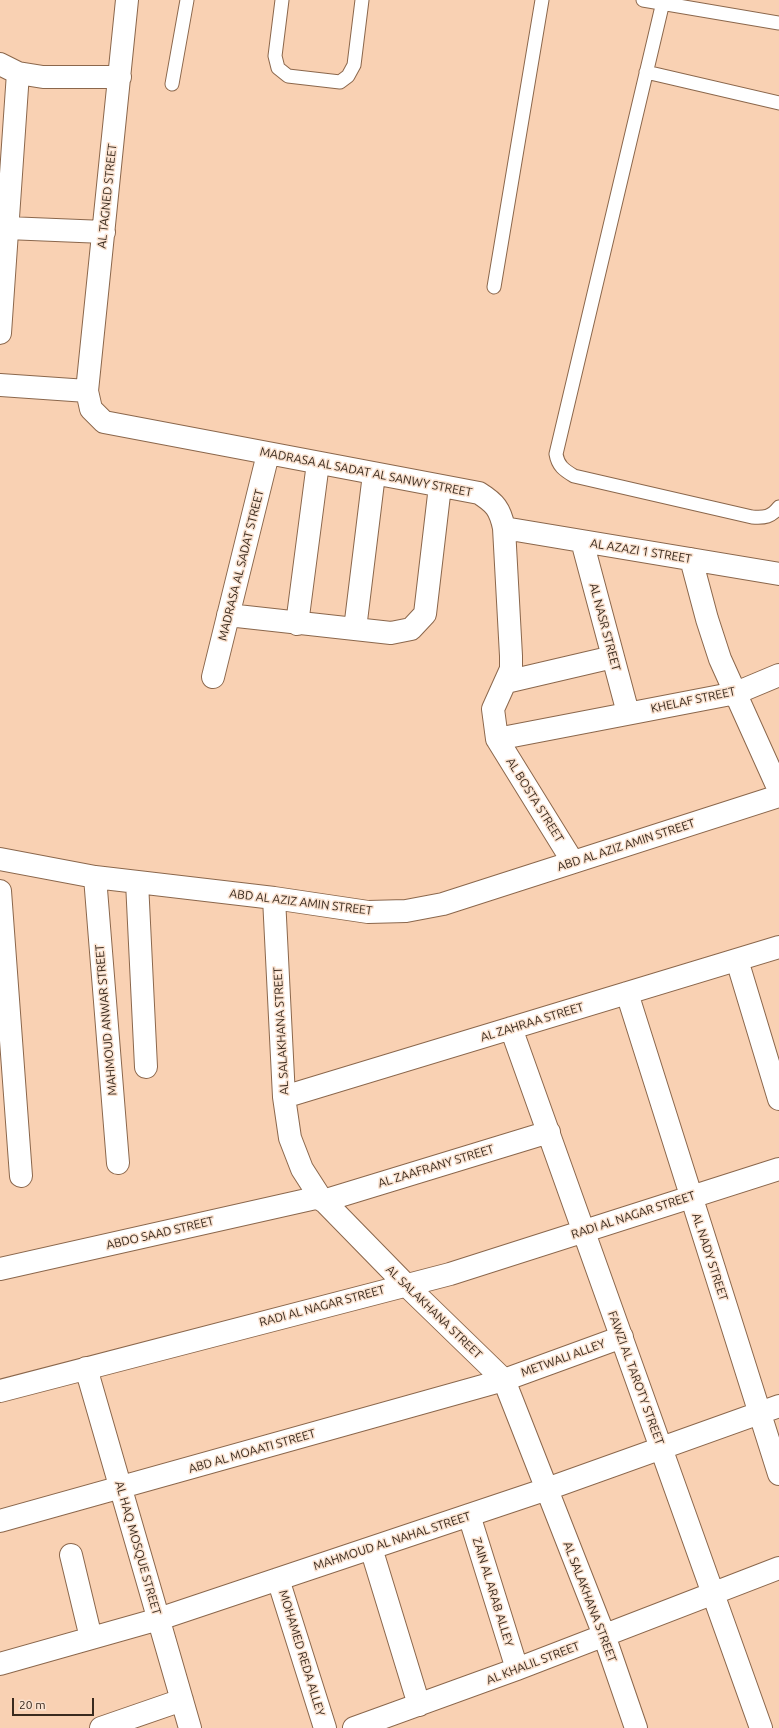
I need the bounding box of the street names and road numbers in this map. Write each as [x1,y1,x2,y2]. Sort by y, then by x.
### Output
street label: AL TAGNED STREET [94,143,120,249]
street label: MADRASA AL SADAT AL SANWY STREET [259,444,473,500]
street label: MADRASA AL SADAT STREET [215,488,267,642]
street label: AL AZAZI 1 STREET [589,536,693,566]
street label: AL NASR STREET [586,582,624,672]
street label: KHELAF STREET [649,684,737,716]
street label: AL BOSTA STREET [503,755,567,845]
street label: ABD AL AZIZ AMIN STREET [555,816,697,874]
street label: ABD AL AZIZ AMIN STREET [229,886,373,918]
street label: MAHMOUD ANWAR STREET [92,944,120,1096]
street label: AL SALAKHANA STREET [270,967,292,1095]
street label: AL ZAHRAA STREET [479,999,585,1045]
street label: AL ZAAFRANY STREET [376,1142,496,1190]
street label: RADI AL NAGAR STREET [569,1188,697,1242]
street label: AL NADY STREET [689,1211,731,1303]
street label: ABDO SAAD STREET [105,1214,215,1252]
street label: AL SALAKHANA STREET [383,1262,485,1362]
street label: RADI AL NAGAR STREET [258,1282,386,1330]
street label: FAWZI AL TAROTY STREET [605,1309,667,1447]
street label: METWALI ALLEY [519,1336,607,1380]
street label: ABD AL MOAATI STREET [187,1426,317,1476]
street label: AL HAQ MOSQUE STREET [112,1480,164,1616]
street label: MAHMOUD AL NAHAL STREET [312,1509,472,1573]
street label: ZAIN AL ARAB ALLEY [470,1536,516,1648]
street label: AL SALAKHANA STREET [560,1540,620,1664]
street label: MOHAMED REDA ALLEY [276,1588,328,1718]
street label: AL KHALIL STREET [484,1639,582,1687]

